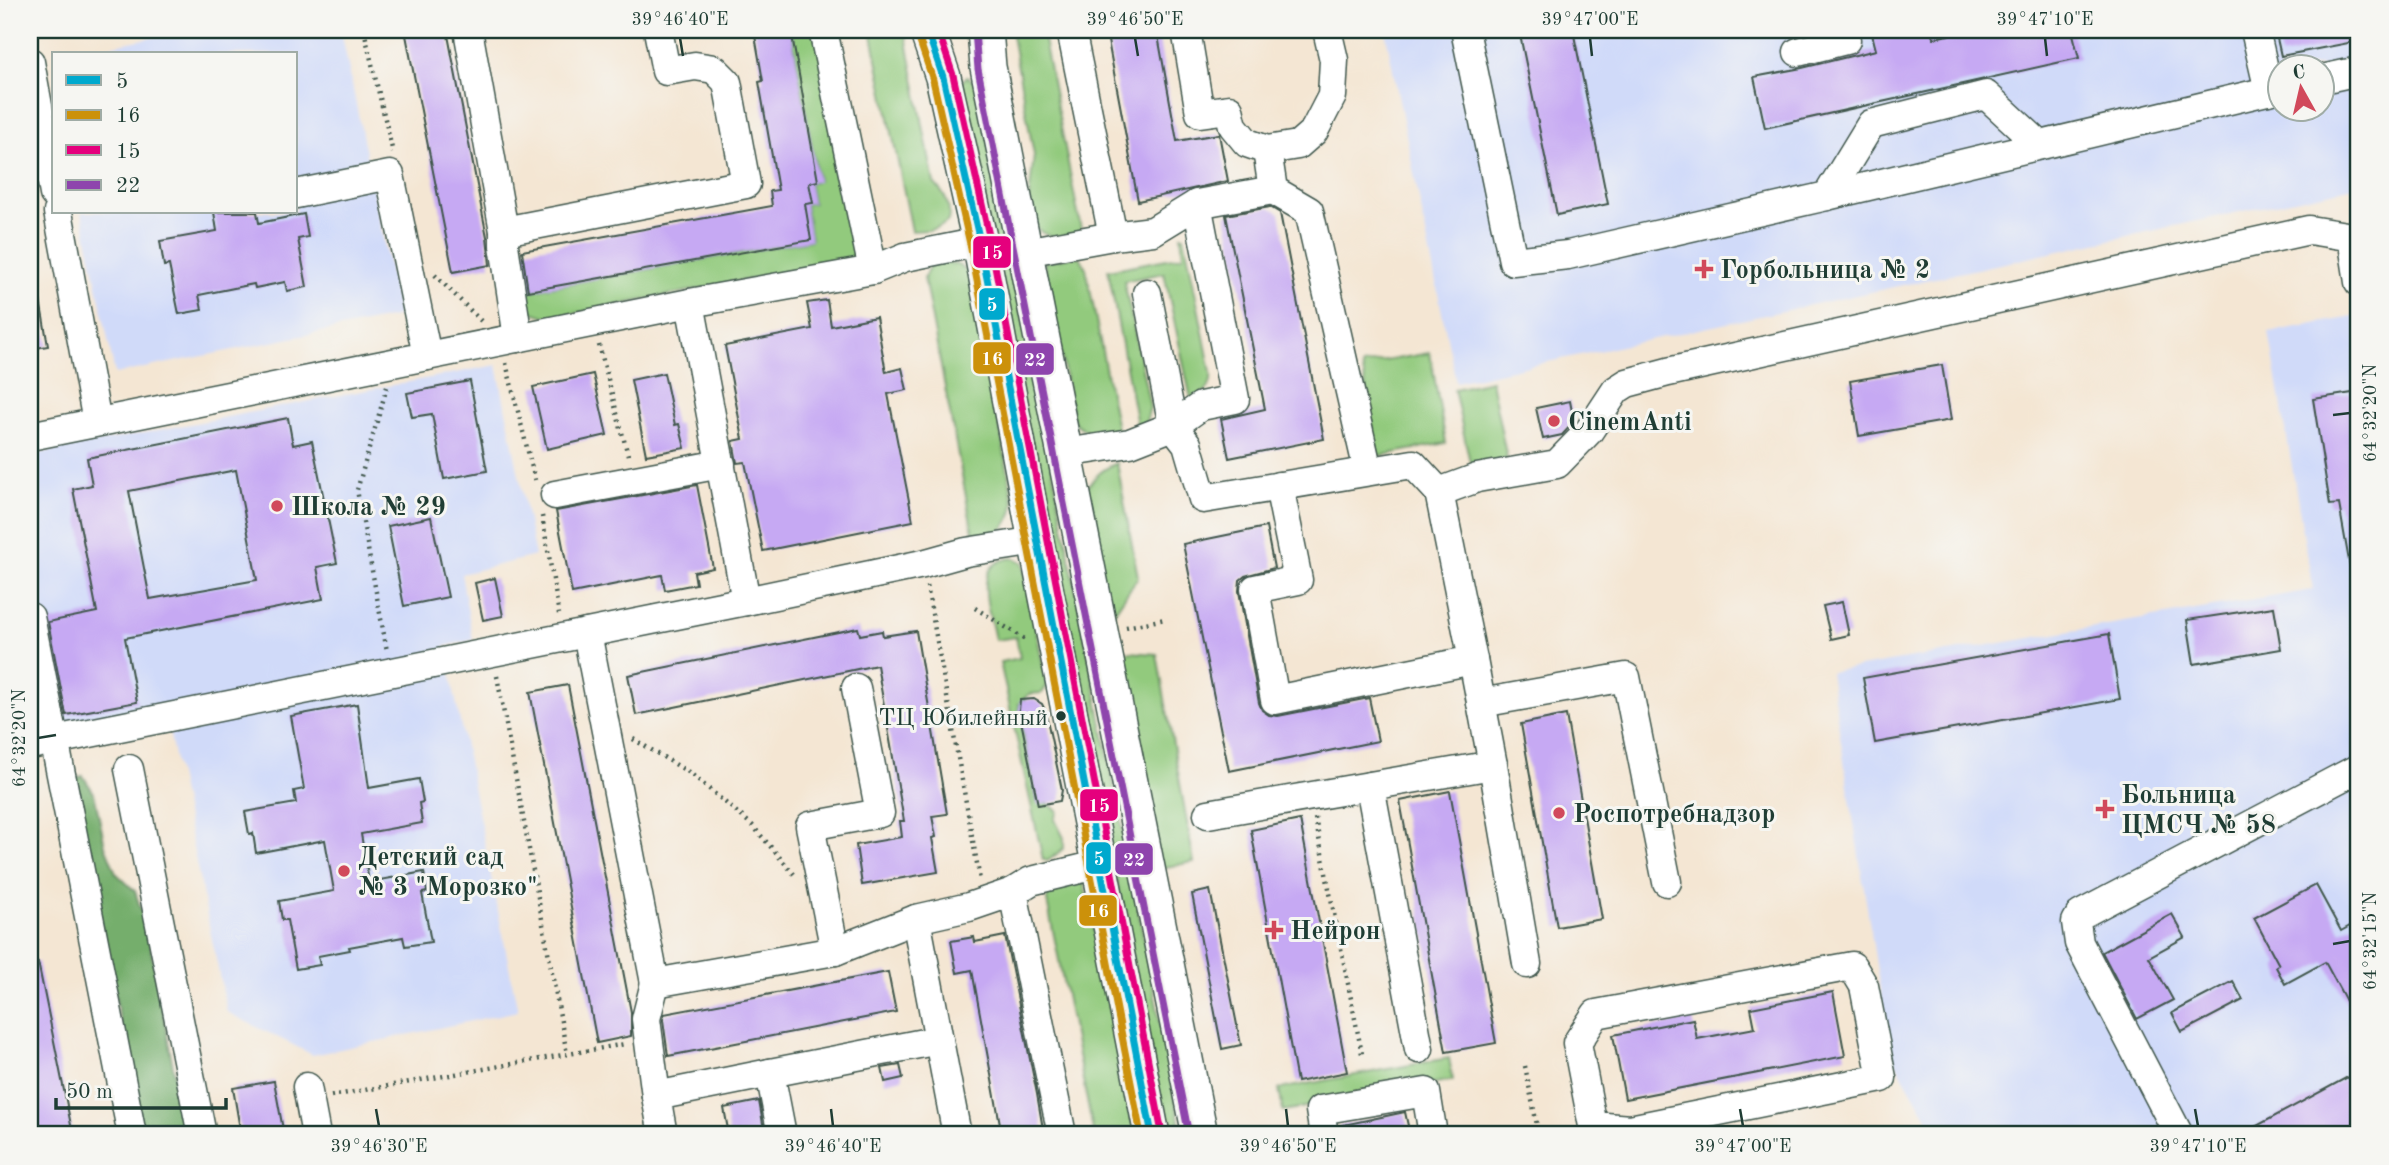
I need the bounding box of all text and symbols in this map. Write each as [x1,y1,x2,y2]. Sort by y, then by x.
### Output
text: 39°46'40"E [632,11,728,29]
text: 39°46'50"E [1087,11,1183,29]
text: 39°47'00"E [1542,11,1638,29]
text: 39°47'10"E [1997,11,2093,29]
legend [52,52,298,214]
north arrow [2266,52,2336,122]
text: С [2291,63,2307,84]
text: 5 [116,72,128,93]
text: 16 [116,106,140,127]
text: 15 [116,142,140,163]
text: 22 [116,176,140,197]
line badge: 15 [972,235,1012,269]
text: 15 [981,245,1003,264]
place label: Горбольница № 2 [1720,258,1930,284]
marker: Горбольница № 2 [1694,259,1714,279]
line badge: 5 [978,287,1006,321]
text: 5 [986,297,998,316]
line badge: 16 [972,341,1012,375]
line badge: 22 [1015,342,1055,376]
text: 16 [981,351,1003,370]
text: 22 [1024,352,1046,371]
text: 64°32'20"N [2362,364,2380,462]
place label: CinemAnti [1568,410,1692,436]
marker: CinemAnti [1546,413,1562,429]
place label: Школа № 29 [291,495,446,521]
marker: Школа № 29 [269,498,285,514]
text: 64°32'20"N [11,689,29,787]
place label: ТЦ Юбилейный [878,707,1048,731]
marker: ТЦ Юбилейный [1054,709,1068,723]
place label: Больница ЦМСЧ № 58 [2121,783,2276,839]
line badge: 15 [1079,788,1119,822]
text: 15 [1088,798,1110,817]
marker: Больница ЦМСЧ № 58 [2095,799,2115,819]
place label: Роспотребнадзор [1573,802,1775,828]
marker: Роспотребнадзор [1551,805,1567,821]
line badge: 5 [1085,841,1112,875]
line badge: 22 [1114,842,1154,876]
place label: Детский сад № 3 "Морозко" [358,845,537,901]
text: 5 [1093,851,1105,870]
text: 22 [1123,852,1145,871]
marker: Детский сад № 3 "Морозко" [336,863,352,879]
text: 64°32'15"N [2362,892,2380,990]
line badge: 16 [1078,894,1118,927]
text: 16 [1087,903,1109,922]
place label: Нейрон [1290,919,1381,945]
marker: Нейрон [1264,920,1284,940]
scale bar [56,1067,226,1111]
text: 50 m [66,1082,113,1103]
text: 39°46'30"E [331,1138,427,1156]
text: 39°46'40"E [785,1138,881,1156]
text: 39°46'50"E [1240,1138,1336,1156]
text: 39°47'00"E [1695,1138,1791,1156]
text: 39°47'10"E [2150,1138,2246,1156]

